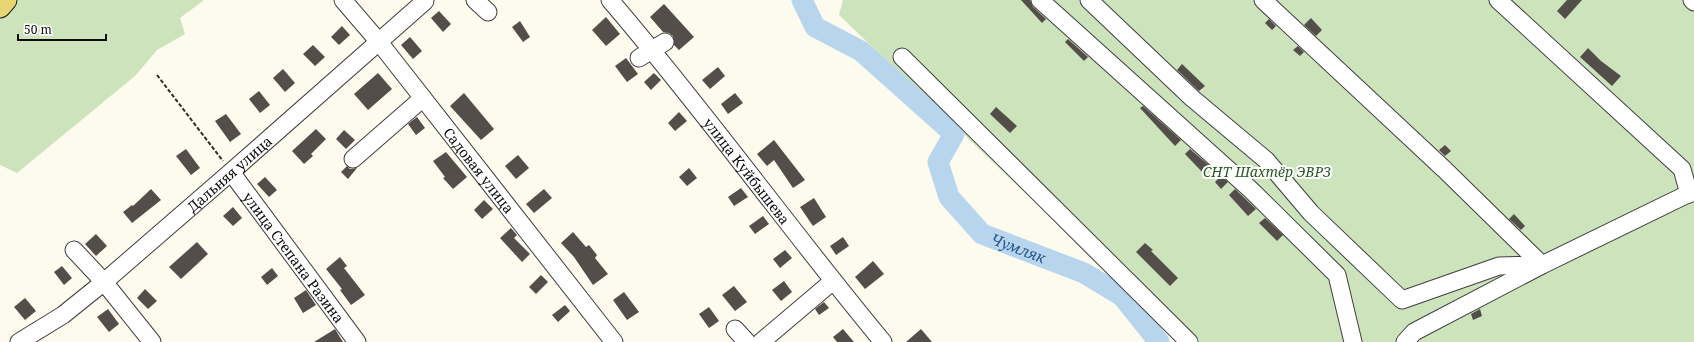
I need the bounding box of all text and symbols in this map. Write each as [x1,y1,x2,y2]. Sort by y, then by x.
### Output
scale bar [18,16,106,42]
text: 50 m [24,21,52,38]
street label: улица Куйбышева [700,113,795,228]
street label: Садовая улица [440,123,519,217]
street label: Дальняя улица [183,131,276,216]
park label: СНТ Шахтёр ЭВРЗ [1203,162,1331,181]
street label: улица Степана Разина [239,188,349,327]
water label: Чумляк [988,228,1049,268]

